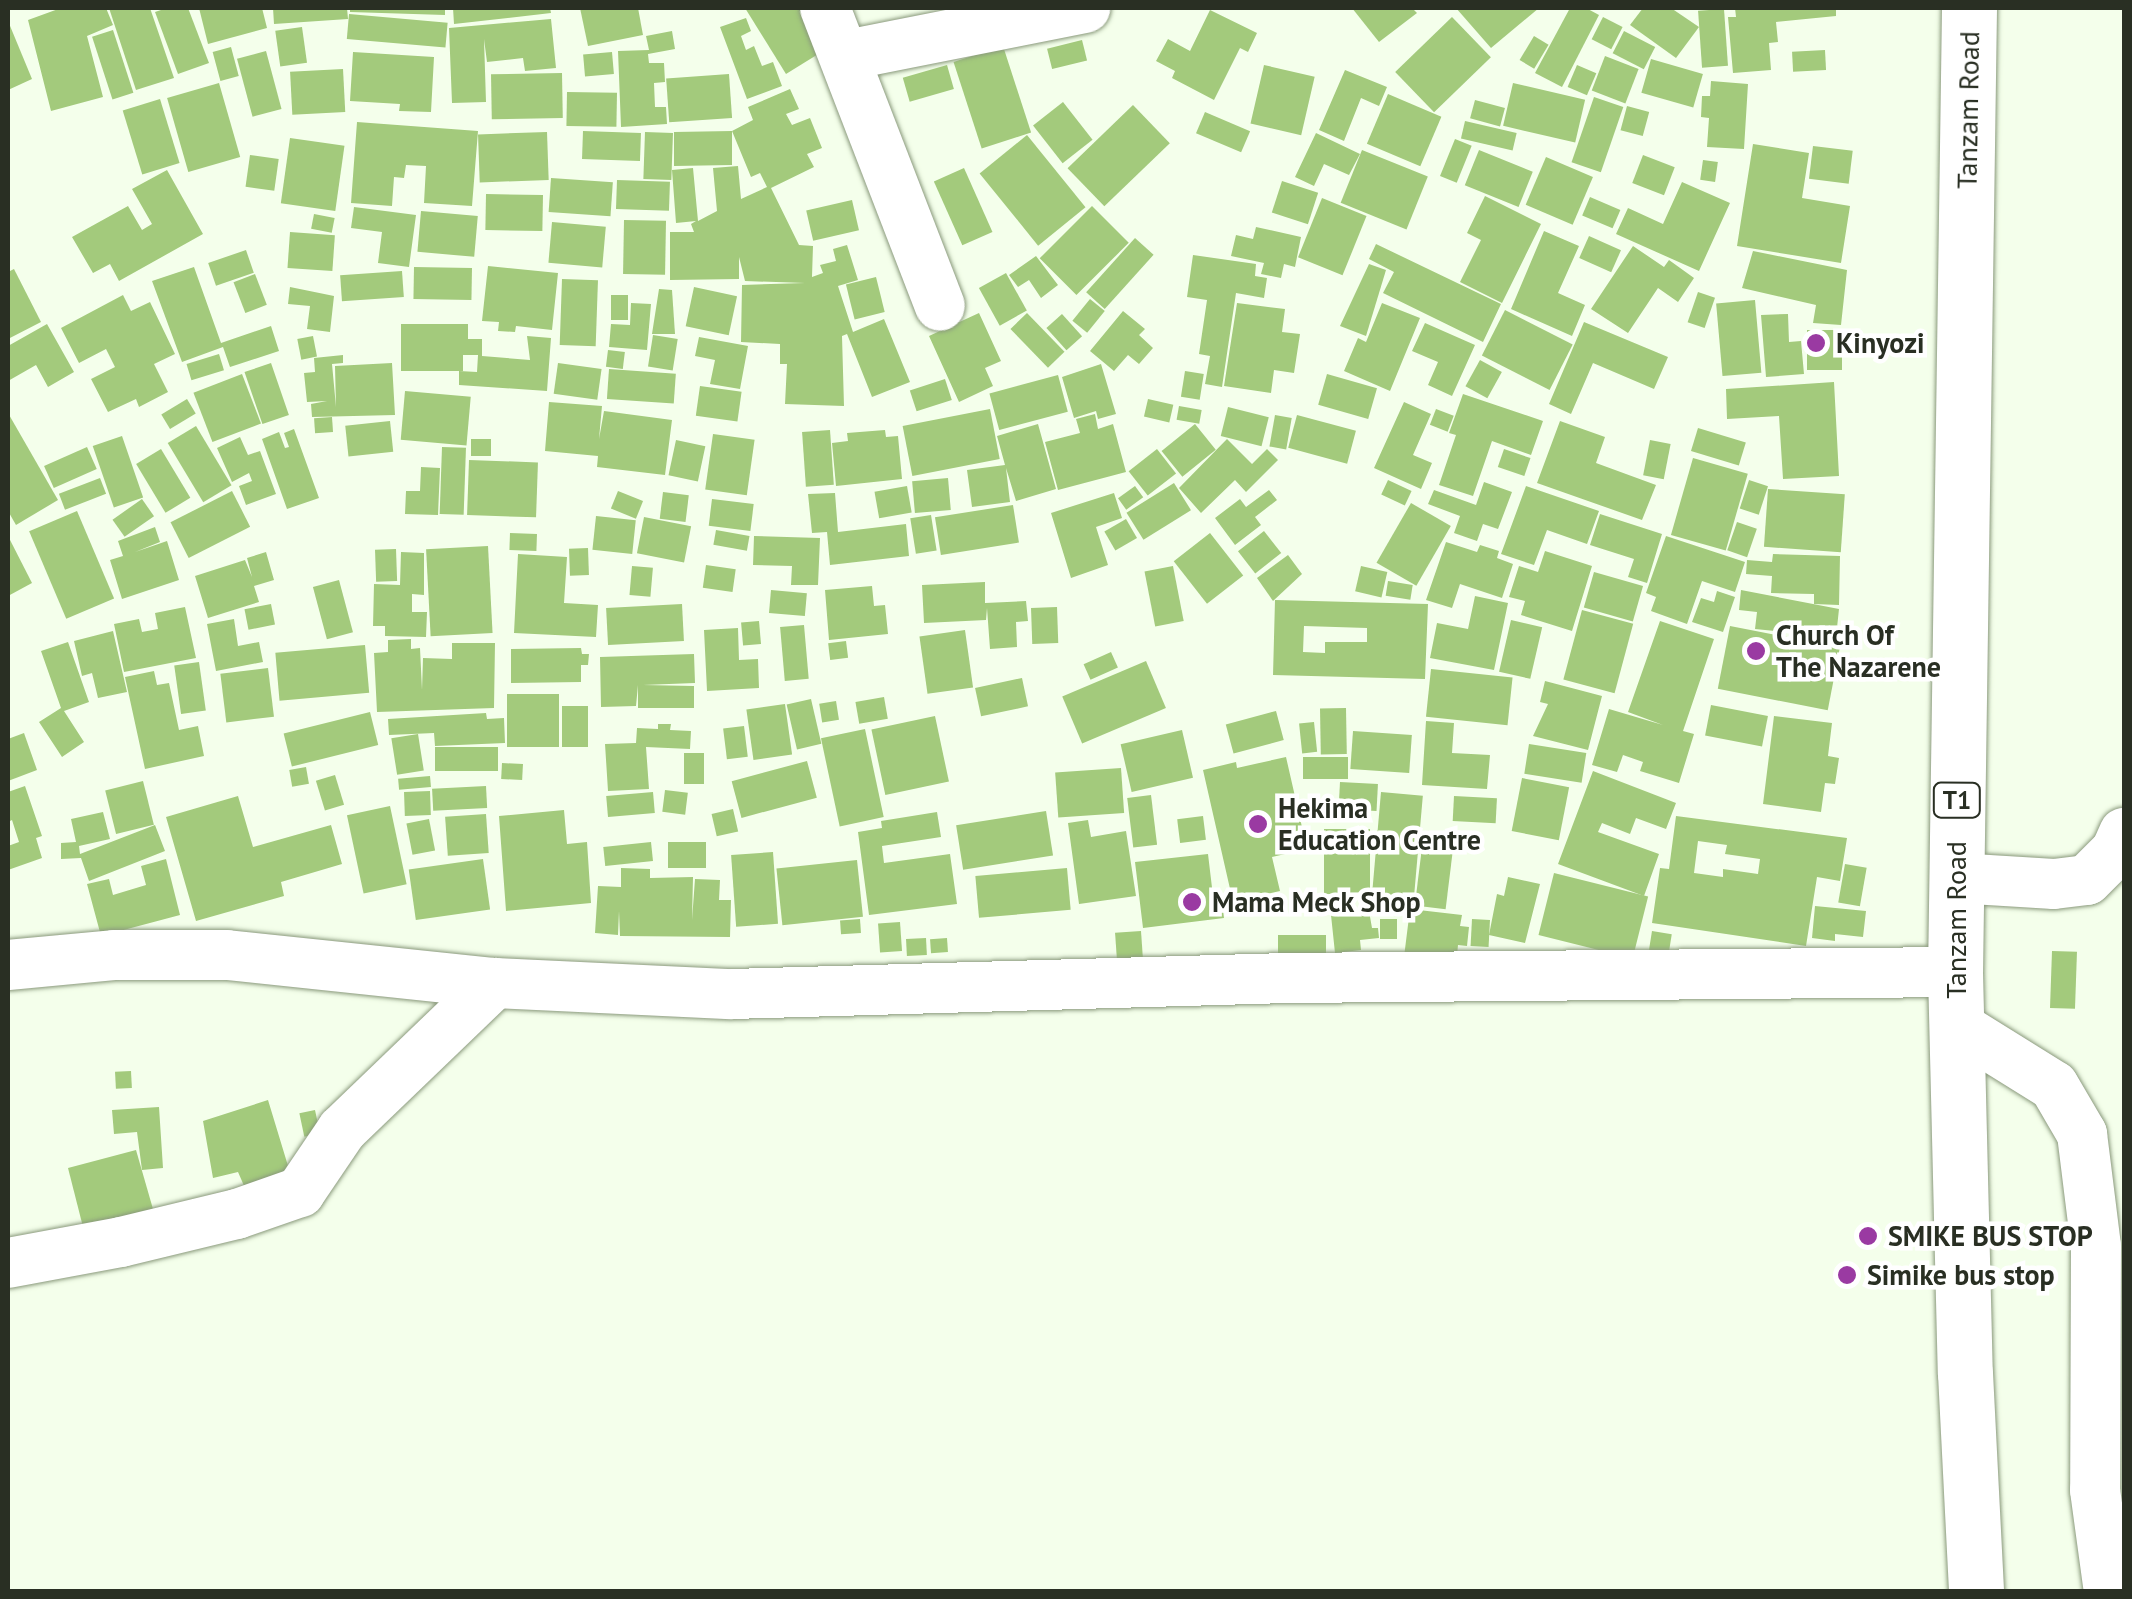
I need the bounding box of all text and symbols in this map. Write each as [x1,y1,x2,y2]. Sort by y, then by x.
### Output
street label: Tanzam Road [1950,31,1986,189]
place label: Kinyozi [1836,326,1925,360]
marker: Kinyozi [1805,332,1827,354]
place label: Church Of The Nazarene [1776,618,1941,684]
marker: Church Of The Nazarene [1745,640,1767,662]
road number: T1 [1932,780,1982,820]
place label: Hekima Education Centre [1278,791,1481,857]
marker: Hekima Education Centre [1247,813,1269,835]
street label: Tanzam Road [1939,841,1973,999]
place label: Mama Meck Shop [1212,885,1421,919]
marker: Mama Meck Shop [1181,891,1203,913]
place label: SMIKE BUS STOP [1888,1219,2093,1253]
marker: SMIKE BUS STOP [1857,1225,1879,1247]
place label: Simike bus stop [1867,1258,2055,1292]
marker: Simike bus stop [1836,1264,1858,1286]

